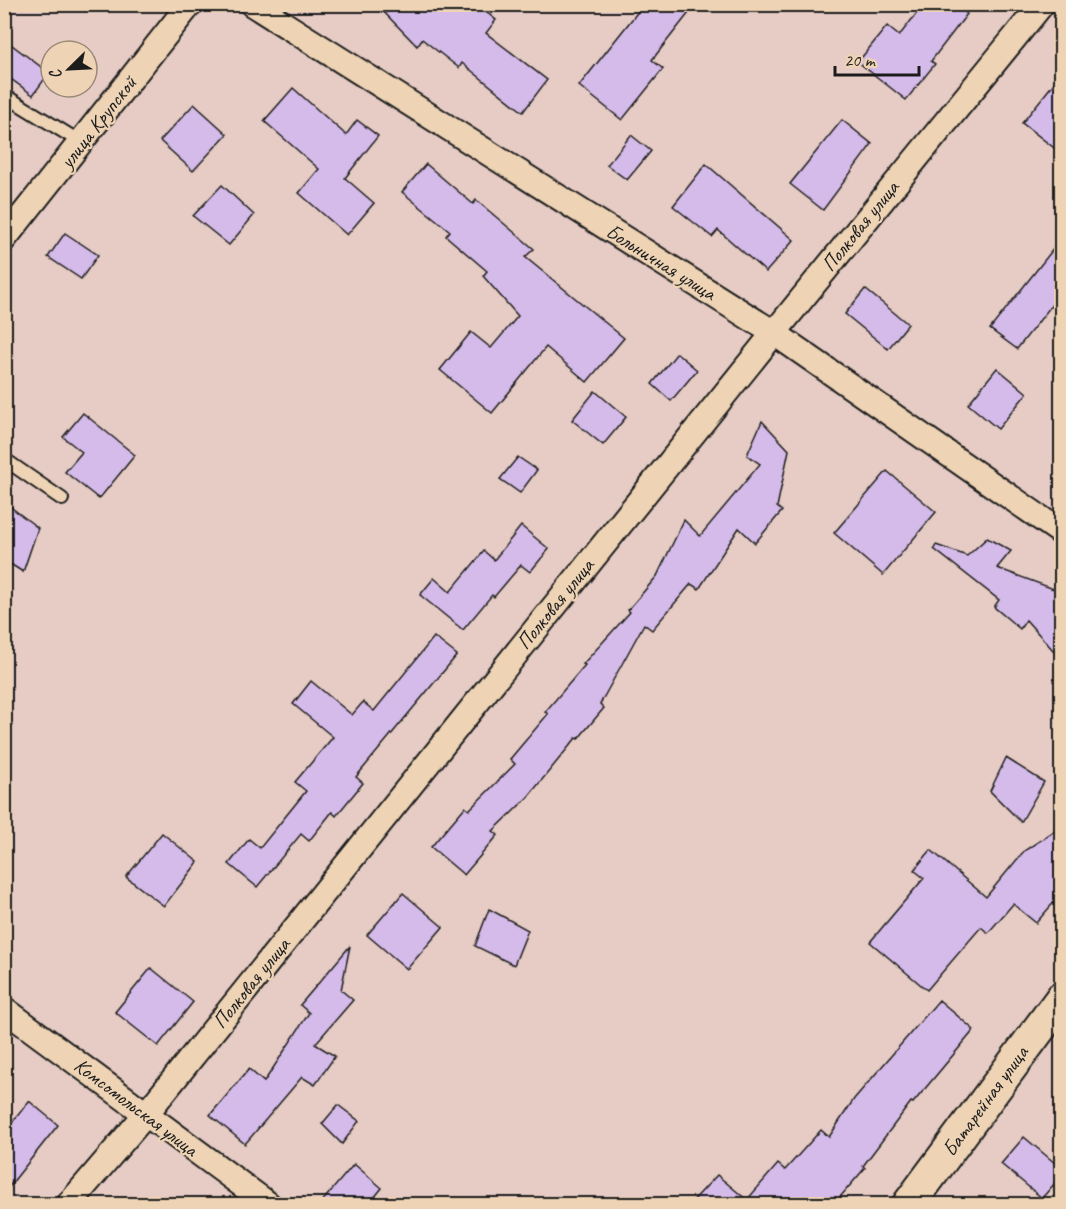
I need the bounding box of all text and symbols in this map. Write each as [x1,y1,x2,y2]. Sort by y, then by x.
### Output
north arrow [39,39,99,99]
scale bar [835,39,919,77]
text: 20 m [844,49,877,71]
text: С [45,65,67,82]
street label: улица Крупской [53,70,143,175]
street label: Полковая улица [816,174,906,277]
street label: Больничная улица [601,218,722,307]
street label: Полковая улица [511,552,601,655]
street label: Полковая улица [207,931,297,1034]
street label: Батарейная улица [936,1040,1035,1161]
street label: Комсомольская улица [69,1052,204,1163]

